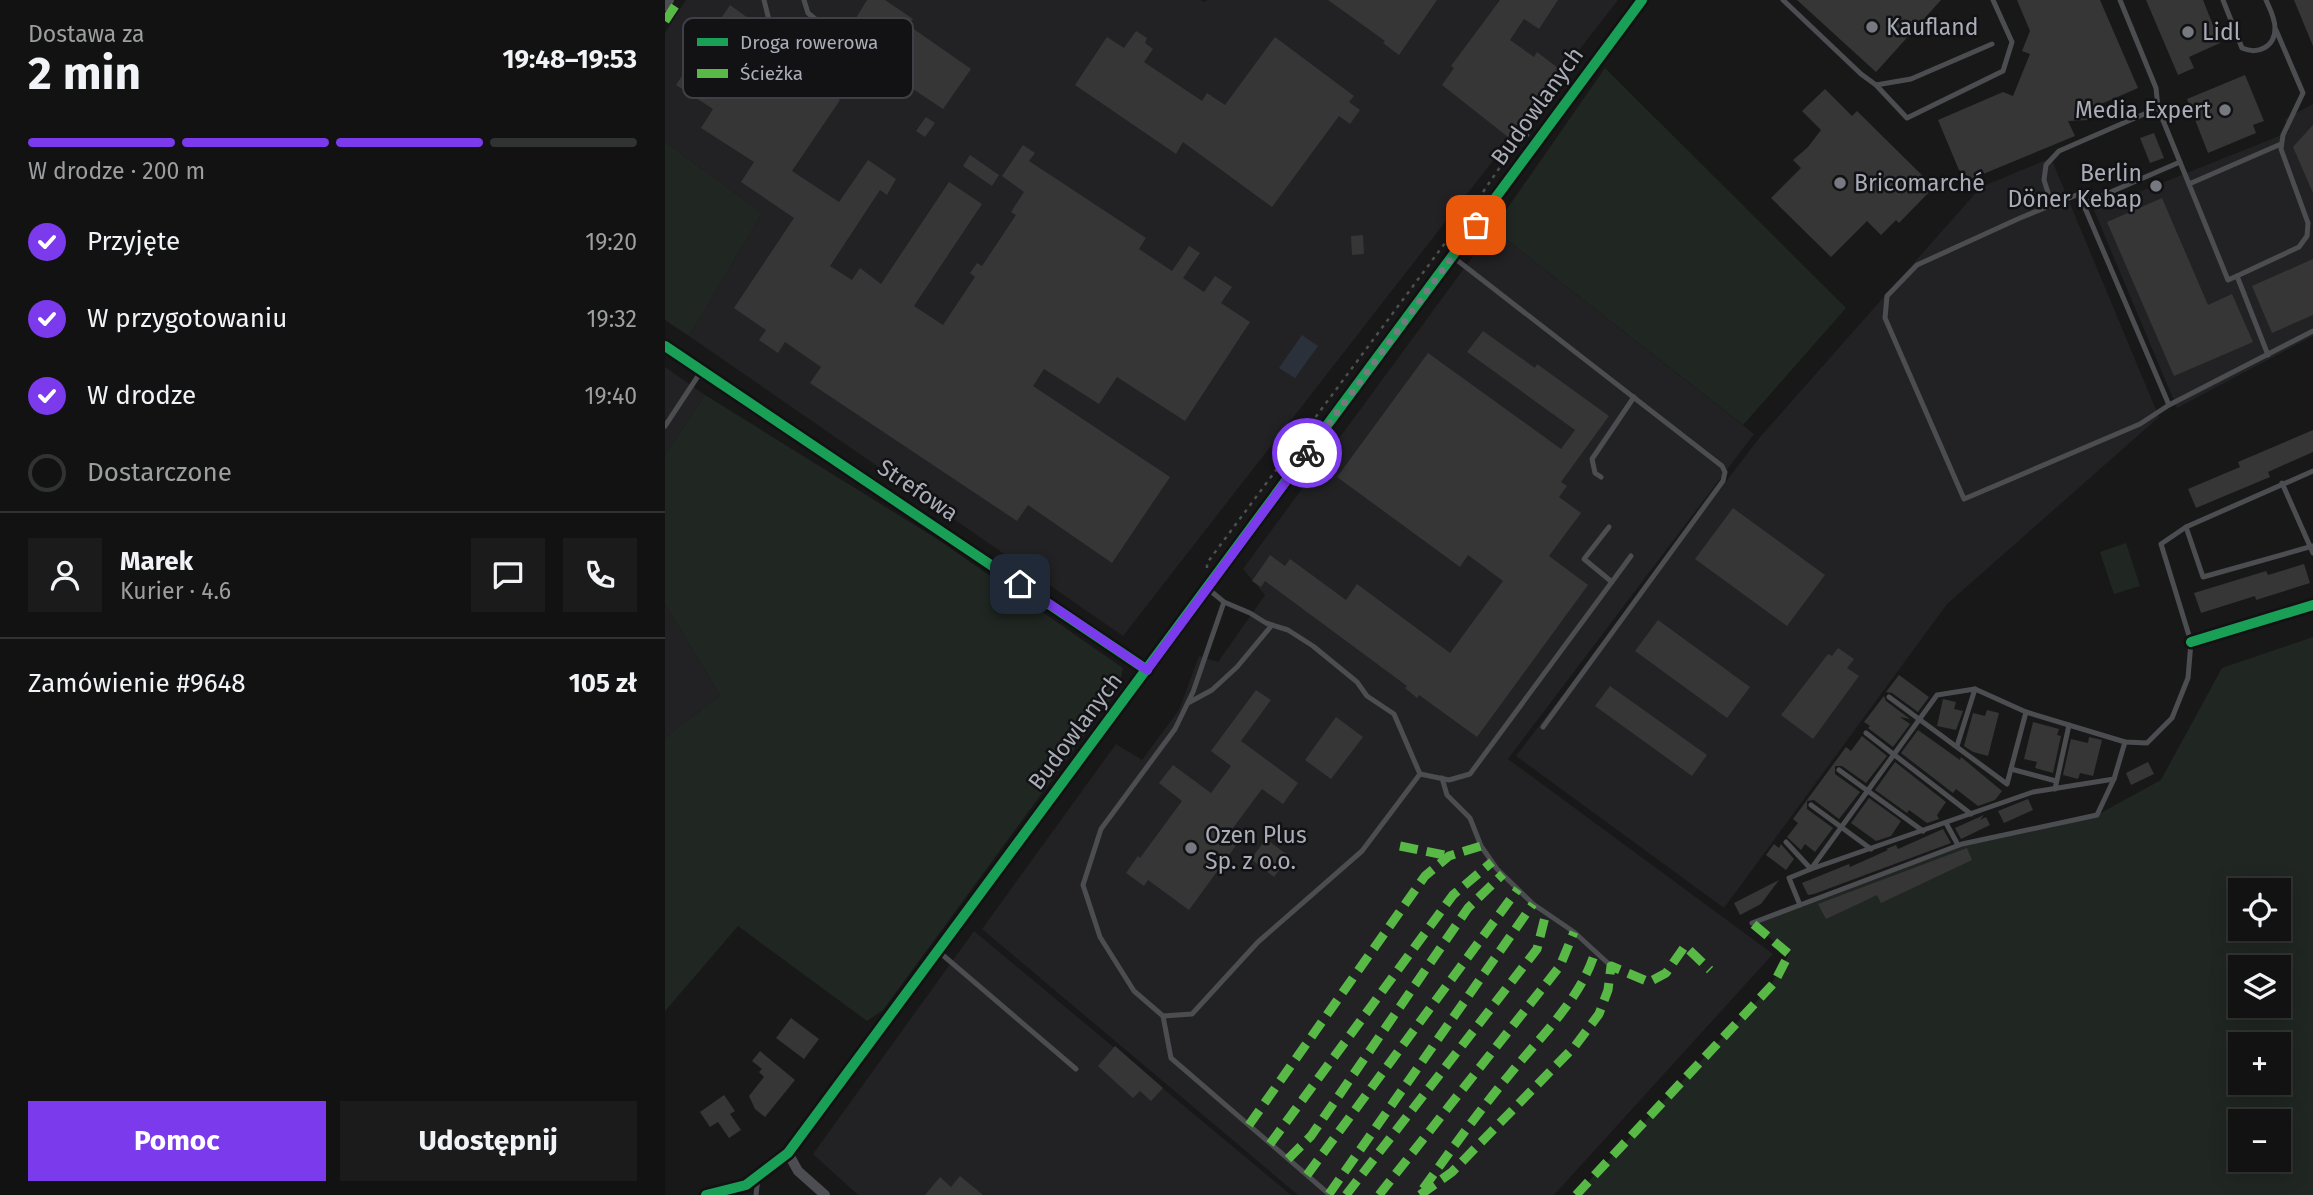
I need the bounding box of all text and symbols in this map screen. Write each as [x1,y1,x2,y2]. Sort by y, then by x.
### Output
place label: Kaufland [1886,13,1979,41]
legend [683,18,913,98]
place label: Lidl [2202,18,2241,46]
marker: Kaufland [1864,19,1880,35]
text: Dostawa za [28,20,145,48]
marker: Lidl [2180,24,2196,40]
text: Droga rowerowa [740,31,878,54]
street label: Budowlanych [1485,41,1589,171]
text: 19:48–19:53 [502,44,637,75]
text: 2 min [28,46,141,101]
text: Ścieżka [740,62,803,85]
place label: Media Expert [2075,96,2212,124]
marker: Media Expert [2217,102,2233,118]
text: W drodze · 200 m [28,157,205,185]
place label: Berlin Döner Kebap [2007,159,2142,213]
place label: Bricomarché [1854,169,1985,197]
marker: Bricomarché [1832,175,1848,191]
marker: Berlin Döner Kebap [2148,178,2164,194]
pin [1446,195,1506,255]
icon: bag [1457,206,1495,244]
icon: check [28,223,66,261]
text: Przyjęte [87,226,180,257]
text: 19:20 [585,228,637,256]
icon: check [28,300,66,338]
text: W przygotowaniu [87,303,287,334]
text: 19:32 [587,305,637,333]
icon: check [28,377,66,415]
text: W drodze [87,380,196,411]
text: 19:40 [584,382,637,410]
courier [1272,418,1342,488]
icon: bike [1288,434,1326,472]
street label: Strefowa [872,453,964,527]
text: Dostarczone [87,457,232,488]
button: person [28,538,102,612]
button: chat [471,538,545,612]
button: phone [563,538,637,612]
text: Marek [120,546,193,577]
pin [990,554,1050,614]
icon: home [1001,565,1039,603]
text: Kurier · 4.6 [120,577,231,605]
street label: Budowlanych [1022,667,1128,795]
text: Zamówienie #9648 [28,668,246,699]
text: 105 zł [569,668,637,699]
place label: Ozen Plus Sp. z o.o. [1205,821,1307,875]
marker: Ozen Plus Sp. z o.o. [1183,840,1199,856]
map controls [2228,878,2291,1172]
button: locate [2228,878,2291,941]
button: layers [2228,955,2291,1018]
button: + [2228,1032,2291,1095]
button: Pomoc [28,1101,326,1181]
button: Udostępnij [340,1101,637,1181]
button: − [2228,1109,2291,1172]

